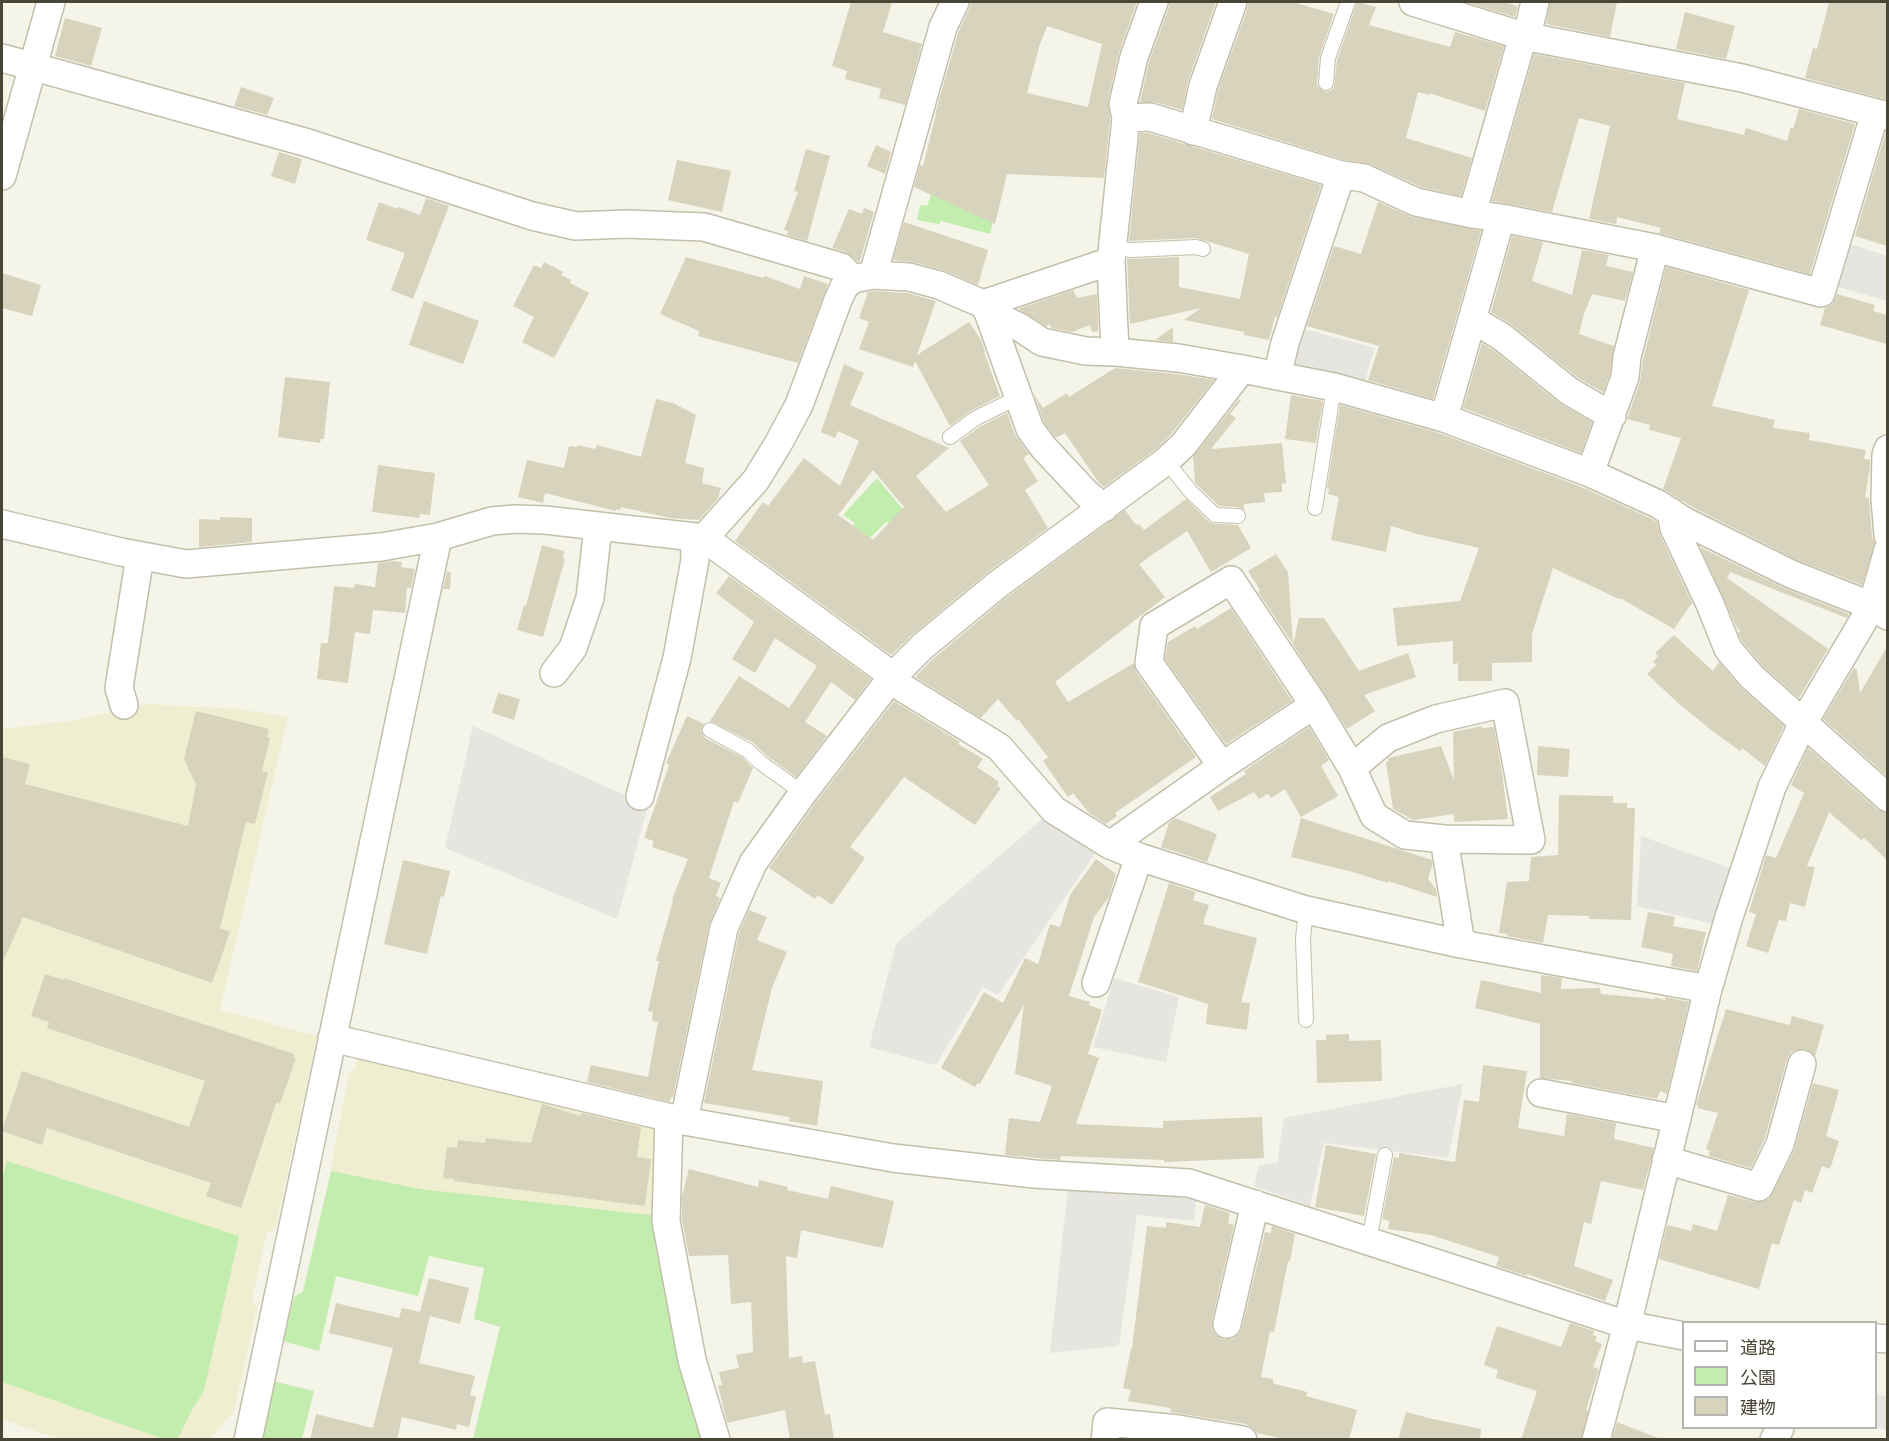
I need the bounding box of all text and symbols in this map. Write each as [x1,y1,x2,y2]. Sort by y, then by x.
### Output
legend [1682,1321,1877,1429]
text: 道路 [1740,1338,1776,1359]
text: 公園 [1740,1368,1776,1389]
text: 建物 [1740,1398,1776,1419]

